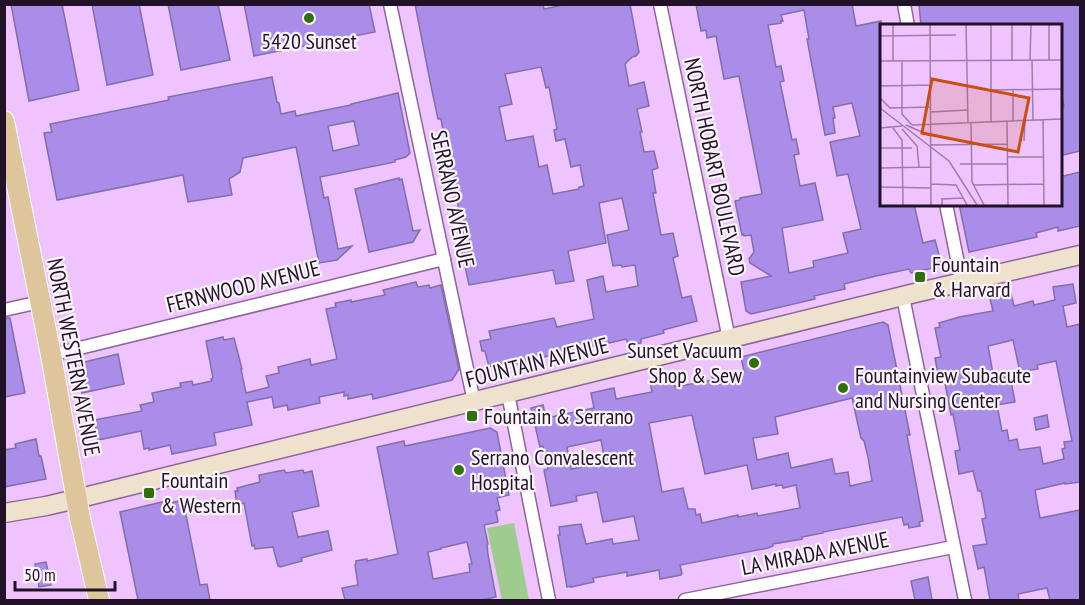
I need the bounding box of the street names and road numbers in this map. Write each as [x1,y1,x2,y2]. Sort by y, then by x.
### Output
street label: NORTH HOBART BOULEVARD [678,56,752,278]
street label: SERRANO AVENUE [425,128,481,270]
street label: FERNWOOD AVENUE [163,253,323,319]
street label: NORTH WESTERN AVENUE [41,256,107,458]
street label: FOUNTAIN AVENUE [463,331,611,393]
street label: LA MIRADA AVENUE [739,525,891,581]

